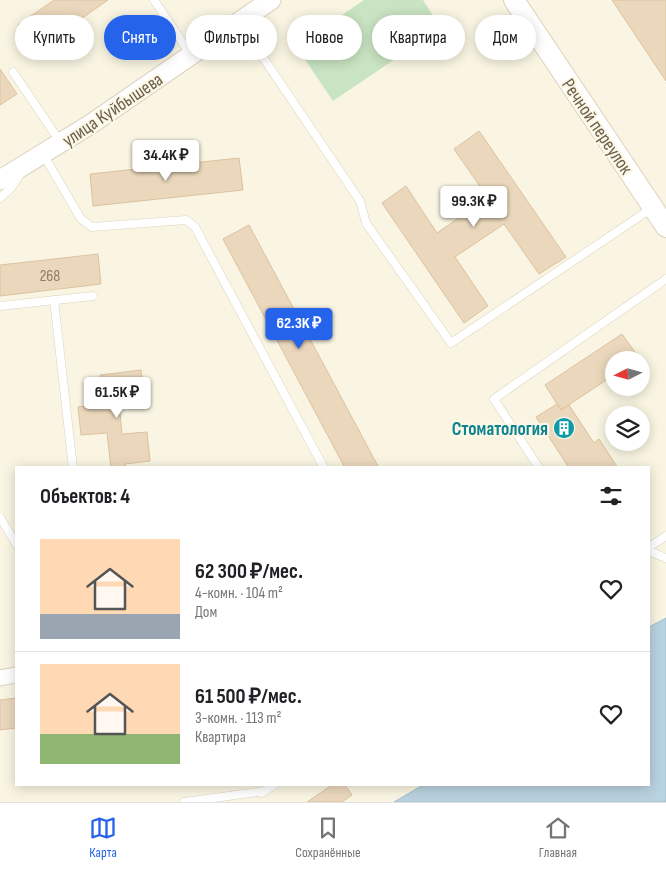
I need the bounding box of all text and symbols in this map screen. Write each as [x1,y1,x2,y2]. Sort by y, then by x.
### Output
chip: Купить [15,15,94,60]
chip: Снять [104,15,176,60]
chip: Фильтры [186,15,277,60]
chip: Новое [287,15,362,60]
chip: Квартира [372,15,465,60]
chip: Дом [475,15,536,60]
street label: улица Куйбышева [58,68,167,152]
street label: Речной переулок [556,75,638,180]
pin: 34.4K ₽ [120,140,212,182]
text: 34.4K ₽ [143,146,189,165]
pin: 99.3K ₽ [428,186,520,228]
text: 99.3K ₽ [451,192,497,211]
house number: 268 [40,267,60,286]
pin: 62.3K ₽ [253,308,345,350]
text: 62.3K ₽ [276,314,322,333]
north arrow [605,351,650,396]
map controls [605,351,650,451]
pin: 61.5K ₽ [71,376,163,419]
text: 61.5K ₽ [95,383,139,402]
button: layers [605,406,650,451]
building icon: Стоматология [552,416,576,440]
place label: Стоматология [452,418,548,441]
icon: filters [597,482,625,510]
text: Объектов: 4 [40,484,130,509]
icon: home [80,559,140,619]
text: 62 300 ₽/мес. [195,559,303,584]
icon: heart [597,575,625,603]
text: 4-комн. · 104 m² [195,584,283,603]
text: Дом [195,603,217,622]
icon: home [80,684,140,744]
text: 61 500 ₽/мес. [195,684,302,709]
icon: heart [597,700,625,728]
text: 3-комн. · 113 m² [195,709,282,728]
text: Квартира [195,728,246,747]
tab: Карта [89,814,117,861]
tab: Сохранённые [295,814,361,861]
tab: Главная [539,814,577,861]

